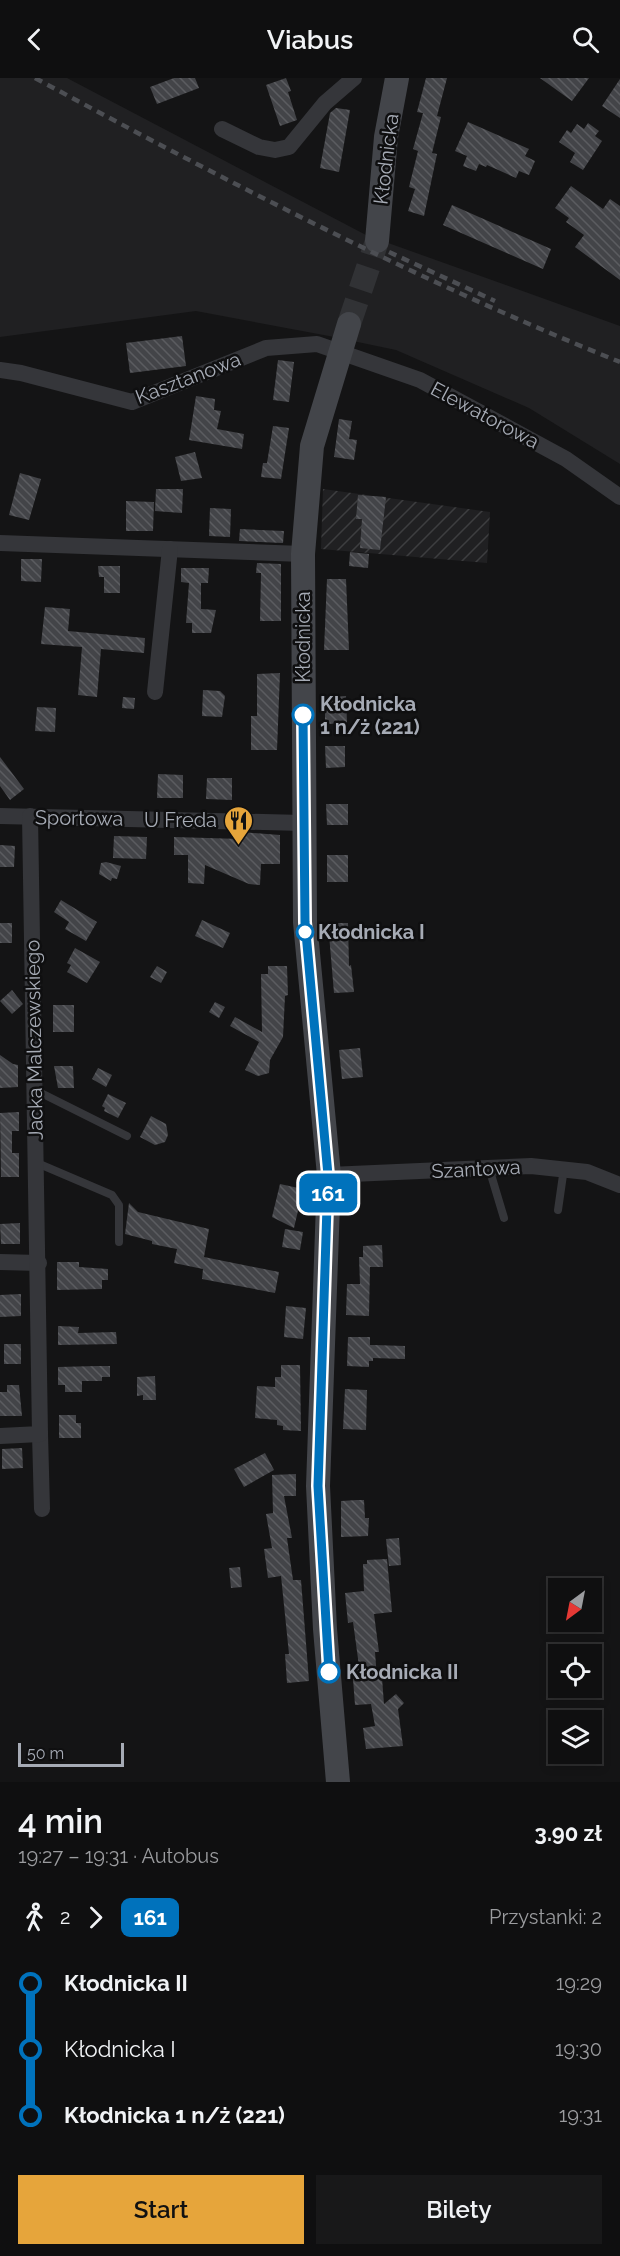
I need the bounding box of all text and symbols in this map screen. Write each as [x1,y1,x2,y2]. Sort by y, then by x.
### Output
icon: back [18,23,51,56]
icon: search [569,23,602,56]
text: Viabus [267,24,353,55]
street label: Kłodnicka [369,112,403,206]
street label: Kasztanowa [132,347,244,409]
street label: Elewatorowa [427,376,543,454]
street label: Kłodnicka [291,591,315,683]
place label: Kłodnicka 1 n/ż (221) [320,692,420,739]
marker: Kłodnicka 1 n/ż (221) [292,704,314,726]
restaurant icon: U Freda [222,804,254,846]
street label: Sportowa [35,805,123,831]
place label: U Freda [144,808,217,832]
place label: Kłodnicka I [318,920,425,944]
marker: Kłodnicka I [296,923,314,941]
street label: Jacka Malczewskiego [20,940,48,1140]
street label: Szantowa [431,1155,521,1183]
line badge: 161 [294,1174,362,1212]
text: 161 [311,1181,345,1206]
north arrow [548,1578,602,1632]
map controls [548,1578,602,1764]
button: locate [548,1644,602,1698]
place label: Kłodnicka II [346,1660,459,1684]
marker: Kłodnicka II [318,1661,340,1683]
button: layers [548,1710,602,1764]
scale bar [18,1740,124,1768]
text: 50 m [27,1744,64,1763]
text: 4 min [18,1802,103,1841]
text: 3.90 zł [535,1820,602,1846]
text: 19:27 – 19:31 · Autobus [18,1844,219,1868]
icon: walk [18,1901,51,1934]
icon: forward [79,1901,112,1934]
text: 2 [60,1905,70,1929]
text: 161 [133,1905,167,1930]
text: Przystanki: 2 [489,1905,602,1929]
text: Kłodnicka II [64,1970,188,1996]
text: 19:29 [556,1971,602,1995]
text: Kłodnicka I [64,2036,176,2062]
text: 19:30 [555,2037,602,2061]
text: Kłodnicka 1 n/ż (221) [64,2102,285,2128]
text: 19:31 [559,2103,602,2127]
button: Start [18,2175,304,2244]
button: Bilety [316,2175,602,2244]

